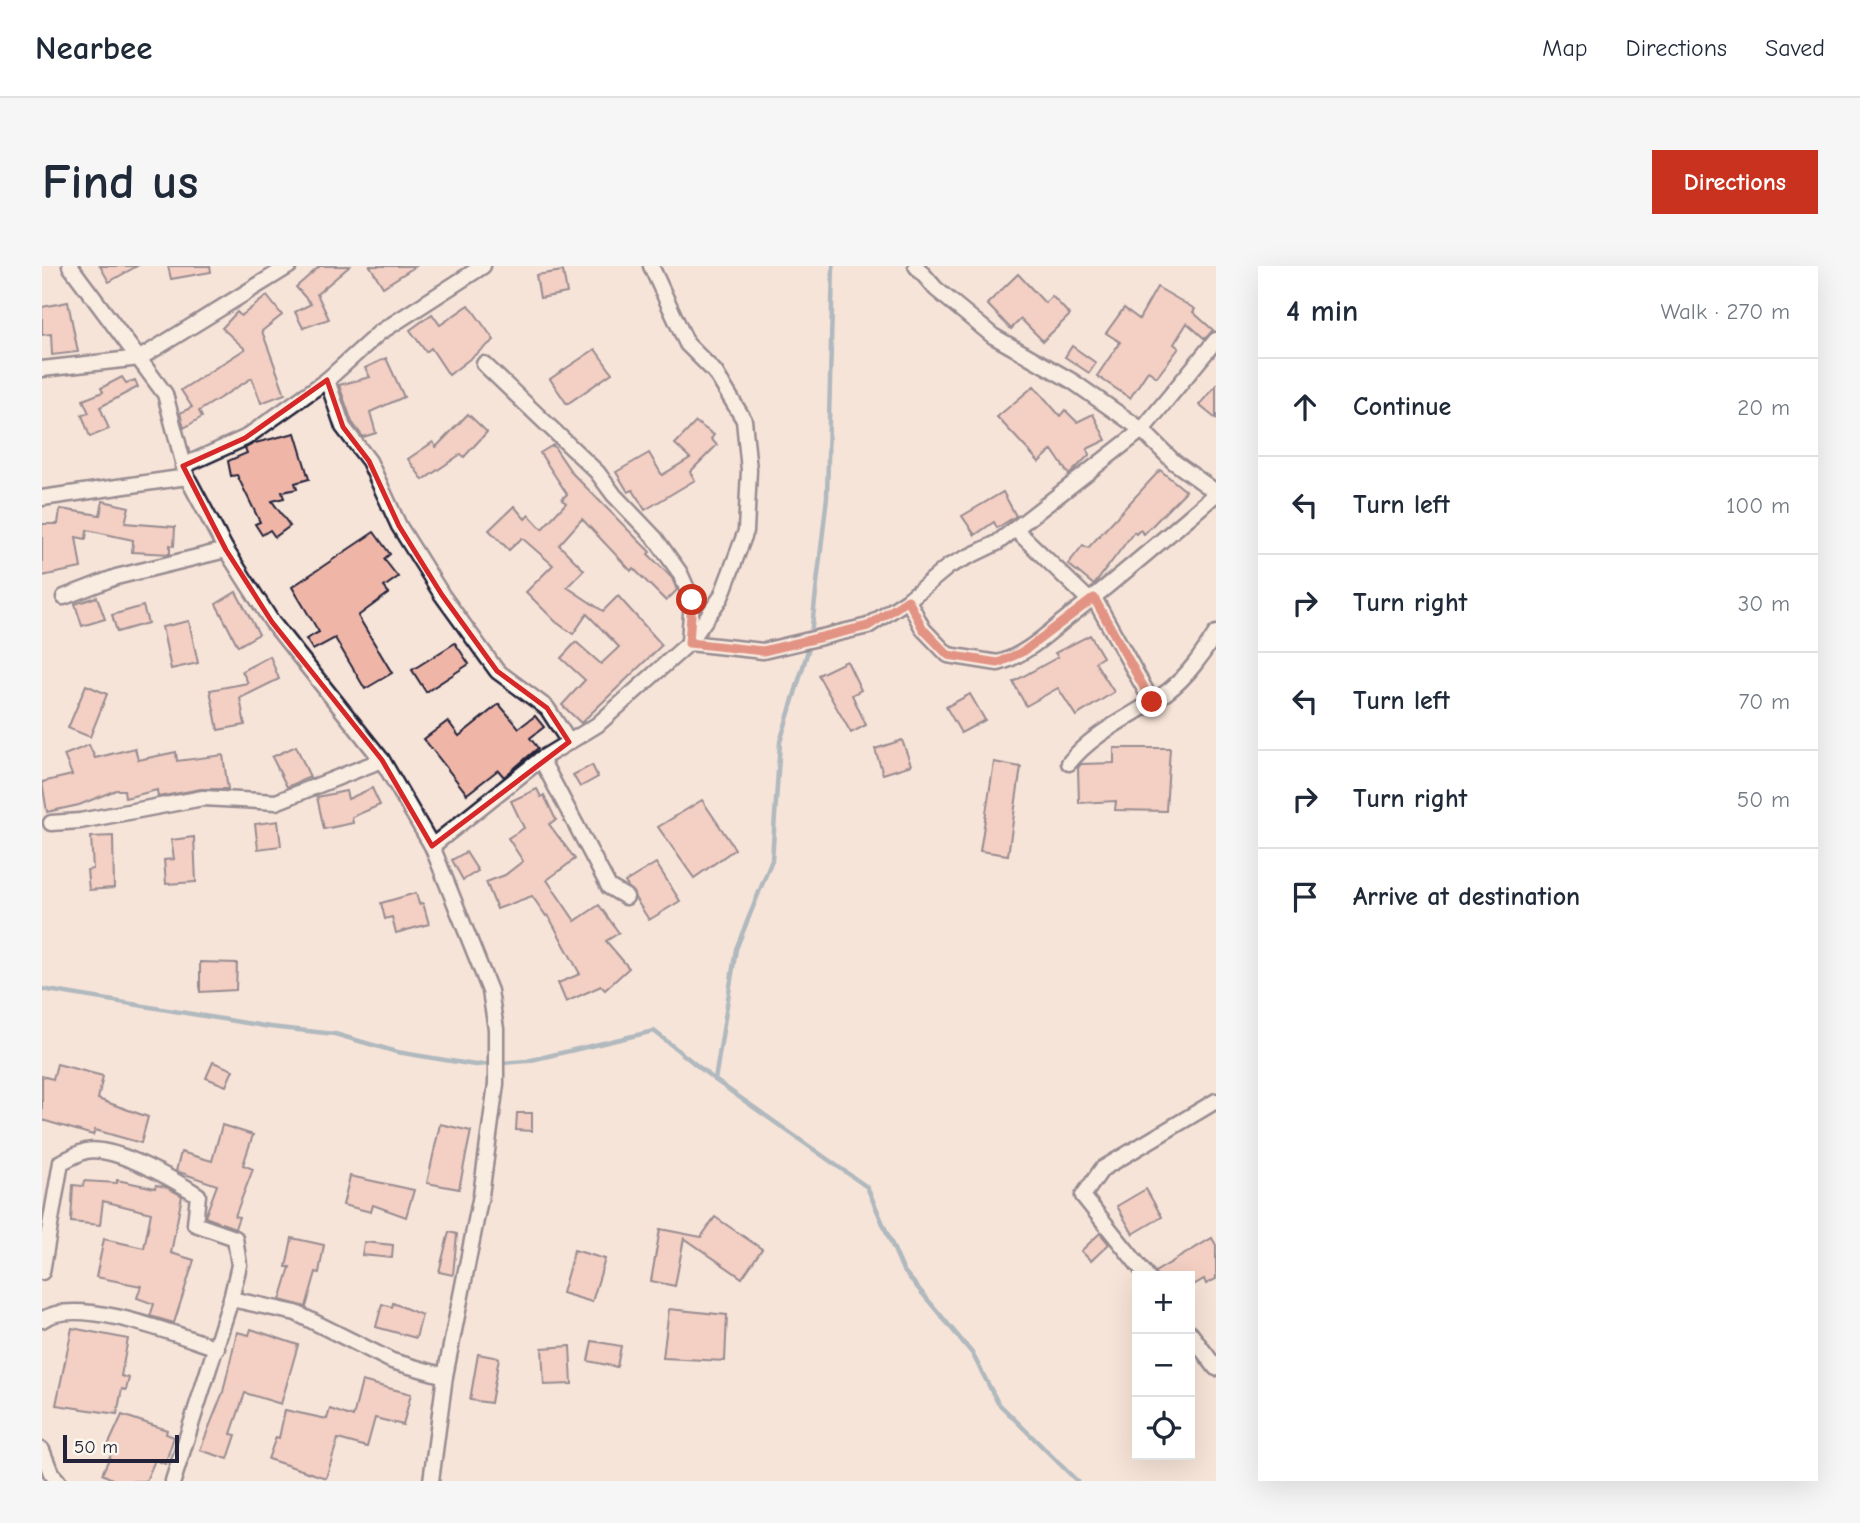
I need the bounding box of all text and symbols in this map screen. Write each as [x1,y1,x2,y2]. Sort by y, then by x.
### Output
text: Nearbee [35,29,153,67]
text: Map [1542,34,1588,62]
text: Directions [1626,34,1727,62]
text: Saved [1765,34,1825,62]
button: Directions [1652,150,1818,214]
text: Find us [42,154,198,210]
text: 4 min [1286,294,1358,329]
text: Walk · 270 m [1661,298,1790,325]
icon: ahead [1286,388,1324,426]
text: Continue [1353,392,1451,422]
text: 20 m [1737,394,1790,421]
icon: left [1286,486,1324,524]
text: Turn left [1353,490,1450,520]
text: 100 m [1726,492,1790,519]
route start [676,584,707,615]
icon: right [1286,584,1324,622]
text: Turn right [1353,588,1467,618]
text: 30 m [1738,590,1790,617]
icon: left [1286,682,1324,720]
route end [1136,686,1167,717]
text: Turn left [1353,686,1450,716]
text: 70 m [1738,688,1790,715]
icon: right [1286,780,1324,818]
text: Turn right [1353,784,1467,814]
text: 50 m [1737,786,1790,813]
icon: arrive [1286,878,1324,916]
text: Arrive at destination [1353,882,1580,912]
map controls [1132,1271,1195,1460]
button: + [1132,1271,1195,1334]
button: − [1132,1334,1195,1397]
button: locate [1132,1397,1195,1460]
scale bar [63,1432,178,1464]
text: 50 m [74,1436,118,1458]

